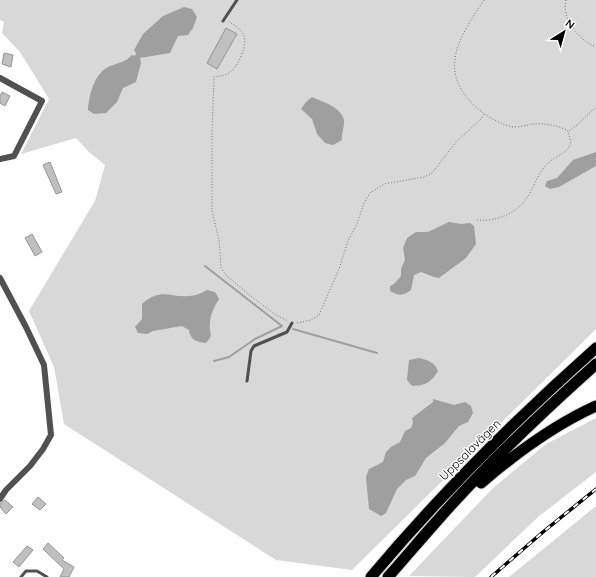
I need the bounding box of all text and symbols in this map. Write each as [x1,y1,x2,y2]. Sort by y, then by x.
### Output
north arrow [544,12,584,52]
text: N [563,16,577,32]
street label: Uppsalavägen [436,416,503,483]

